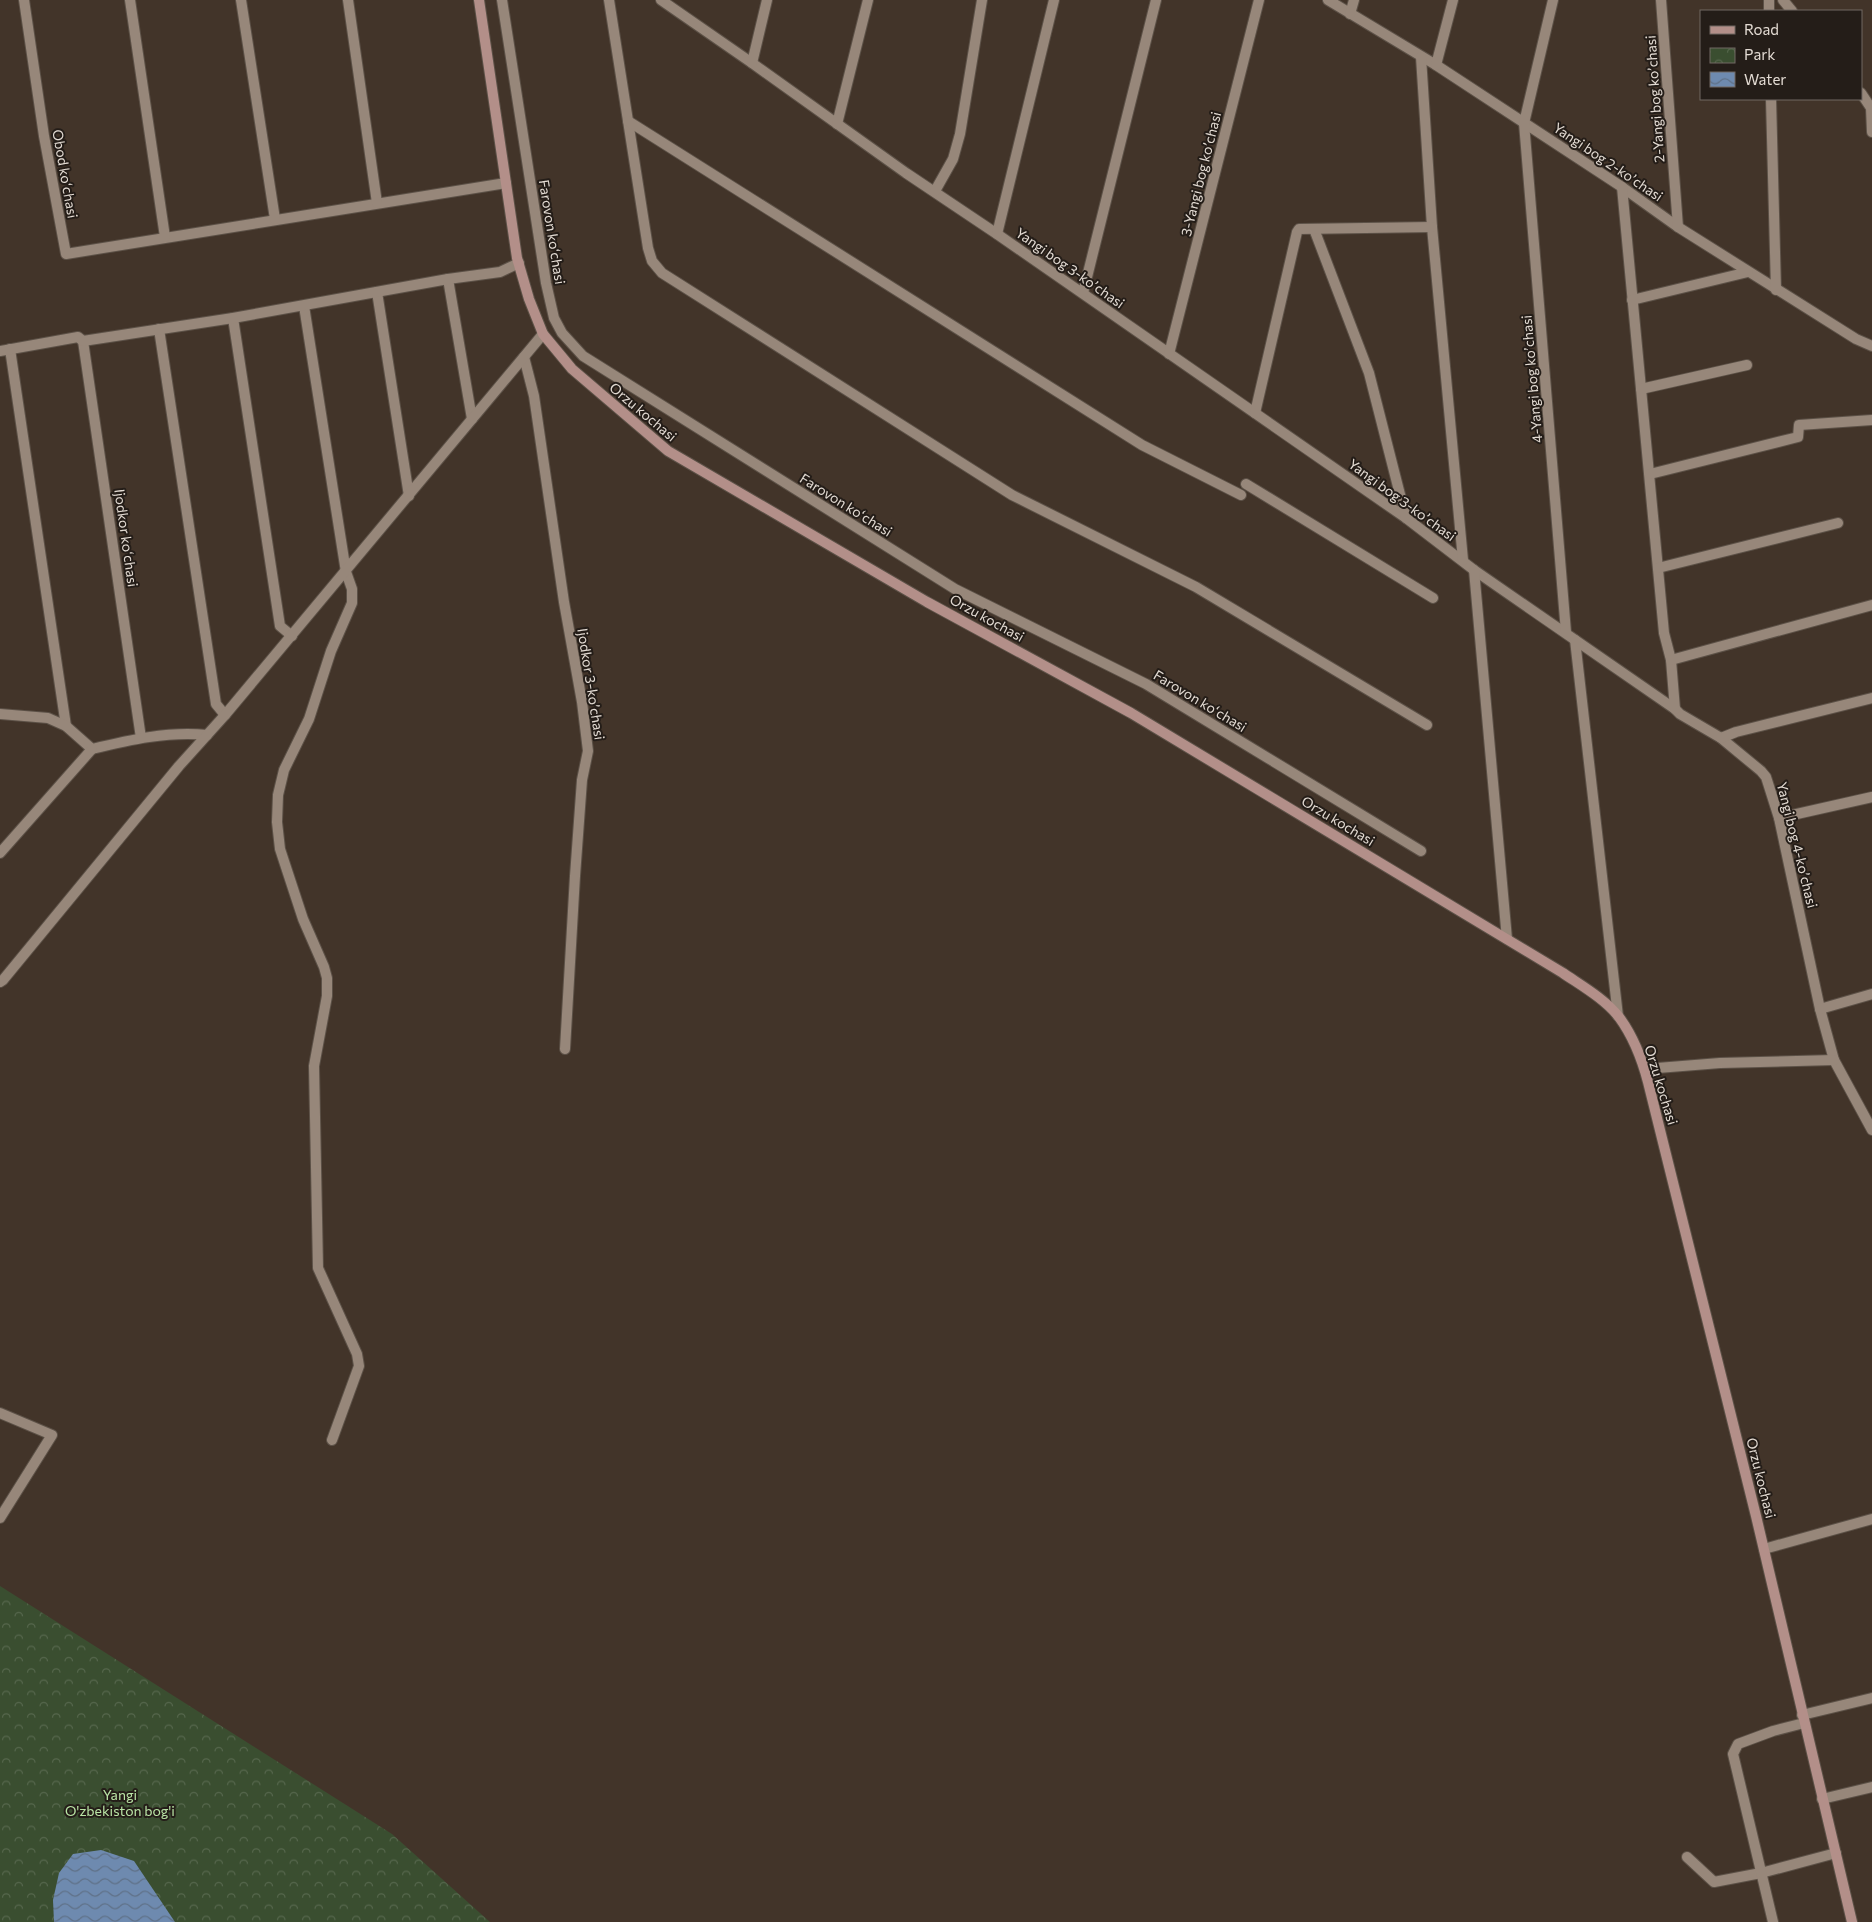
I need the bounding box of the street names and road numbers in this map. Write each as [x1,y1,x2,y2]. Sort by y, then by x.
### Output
street label: 2-Yangi bog koʼchasi [1642,35,1667,163]
street label: 3-Yangi bog koʼchasi [1177,110,1224,238]
street label: Yangi bog 2-koʼchasi [1550,119,1666,205]
street label: Obod koʻchasi [49,128,82,220]
street label: Farovon koʻchasi [536,178,569,285]
street label: Yangi bog 3-koʼchasi [1013,224,1128,312]
street label: 4-Yangi bog koʼchasi [1517,314,1546,444]
street label: Orzu kochasi [606,379,680,445]
street label: Yangi bog 3-koʼchasi [1345,455,1459,544]
street label: Farovon koʻchasi [797,469,896,540]
street label: Ijodkor koʻchasi [111,488,142,588]
street label: Orzu kochasi [947,590,1027,645]
street label: Ijodkor 3-koʼchasi [574,627,609,741]
street label: Farovon koʻchasi [1151,666,1250,735]
street label: Yangi bog 4-koʼchasi [1774,780,1821,910]
street label: Orzu kochasi [1299,792,1378,849]
street label: Orzu kochasi [1641,1043,1682,1127]
street label: Orzu kochasi [1743,1436,1780,1520]

